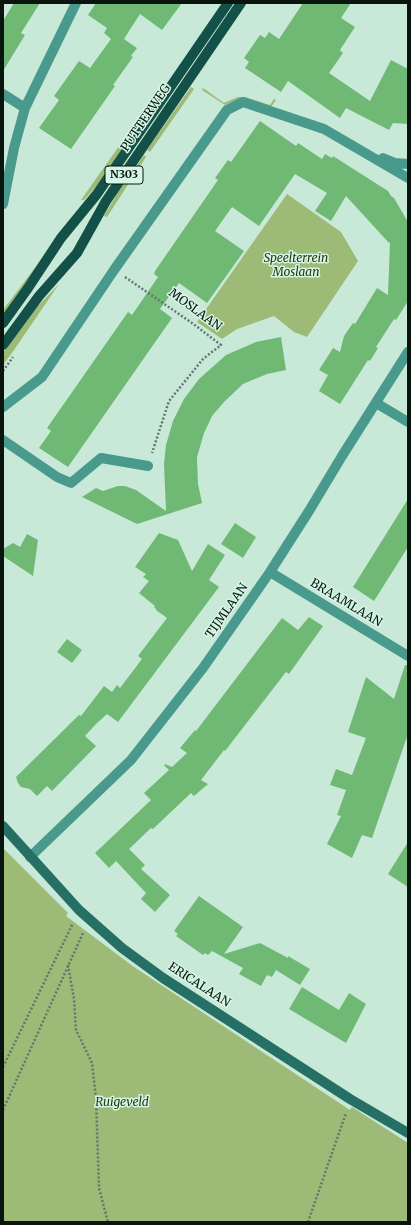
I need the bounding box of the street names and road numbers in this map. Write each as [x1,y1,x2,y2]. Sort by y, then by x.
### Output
street label: PUTTERWEG [118,82,174,154]
road number: N303 [105,166,143,184]
street label: MOSLAAN [166,286,224,334]
street label: BRAAMLAAN [308,576,384,630]
street label: TIJMLAAN [203,581,251,641]
street label: ERICALAAN [165,960,233,1010]

